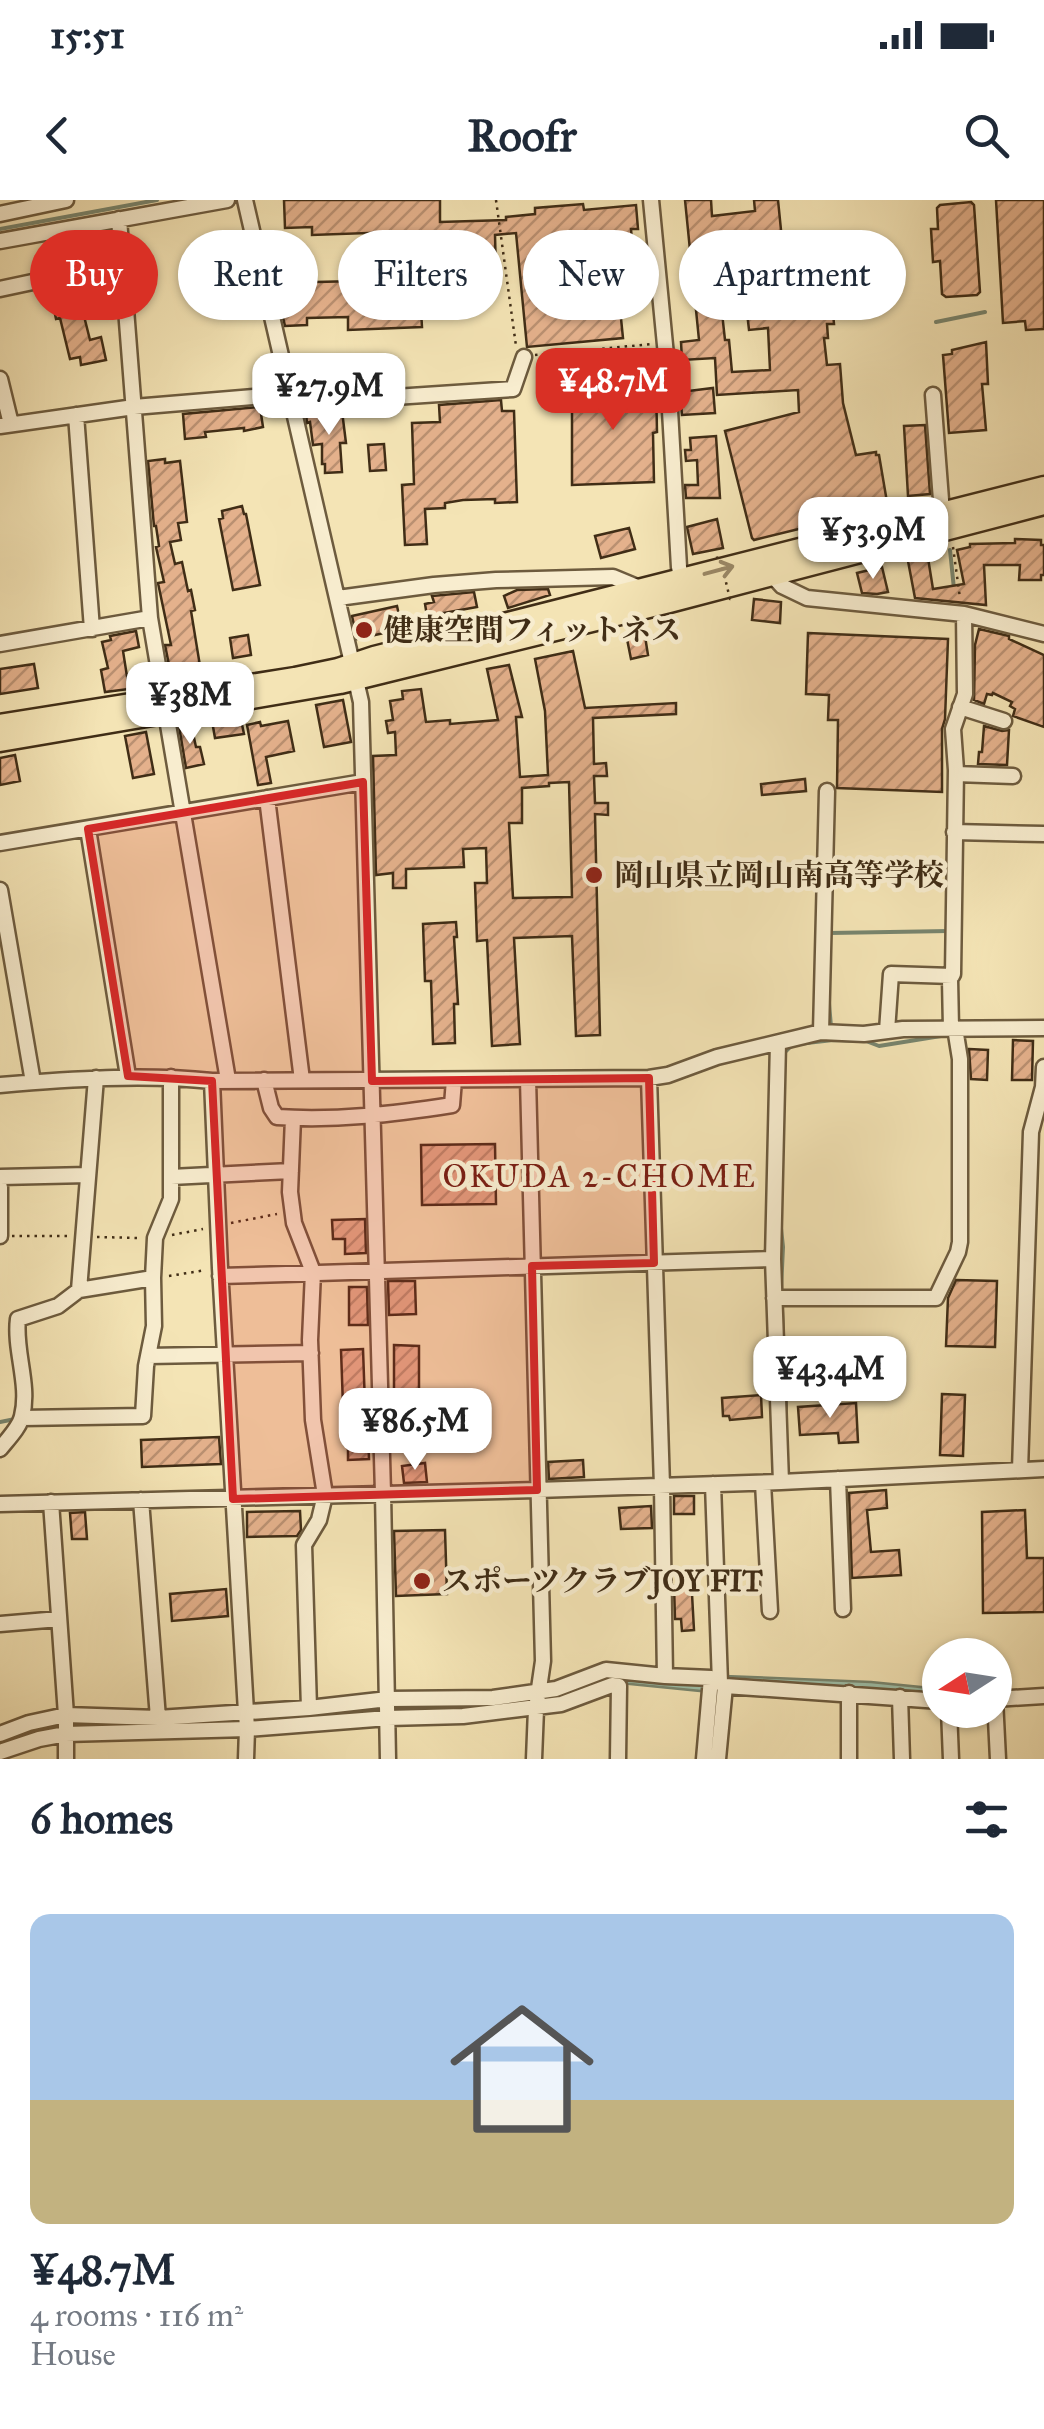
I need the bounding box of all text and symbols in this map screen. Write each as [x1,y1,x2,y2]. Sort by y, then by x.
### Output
text: 15:51 [50,12,125,58]
icon: back [30,108,85,163]
text: Roofr [467,108,577,163]
icon: search [959,108,1014,163]
chip: Buy [30,230,158,320]
chip: Rent [178,230,318,320]
chip: Filters [338,230,503,320]
chip: New [523,230,659,320]
chip: Apartment [679,230,906,320]
pin: ¥48.7M [532,348,694,433]
pin: ¥27.9M [248,353,410,438]
text: ¥48.7M [558,361,668,400]
text: ¥27.9M [274,366,384,405]
pin: ¥53.9M [792,497,954,582]
text: ¥53.9M [820,510,926,549]
one-way arrow [703,559,734,578]
place label: 健康空間フィットネス [384,612,681,648]
marker: 健康空間フィットネス [353,619,375,641]
pin: ¥38M [131,662,249,747]
text: ¥38M [148,675,232,714]
place label: 岡山県立岡山南高等学校 [614,857,944,893]
marker: 岡山県立岡山南高等学校 [583,864,605,886]
district label: OKUDA 2-CHOME [442,1157,758,1196]
pin: ¥43.4M [749,1336,911,1421]
text: ¥43.4M [775,1349,885,1388]
pin: ¥86.5M [334,1388,496,1473]
text: ¥86.5M [361,1401,469,1440]
place label: スポーツクラブJOY FIT [442,1563,763,1600]
marker: スポーツクラブJOY FIT [411,1570,433,1592]
north arrow [922,1638,1012,1728]
map controls [922,1638,1012,1728]
icon: filters [959,1792,1014,1847]
text: 6 homes [30,1793,173,1845]
icon: home [432,1979,612,2159]
text: ¥48.7M [30,2244,175,2296]
text: 4 rooms · 116 m² [30,2296,243,2335]
text: House [30,2335,116,2374]

